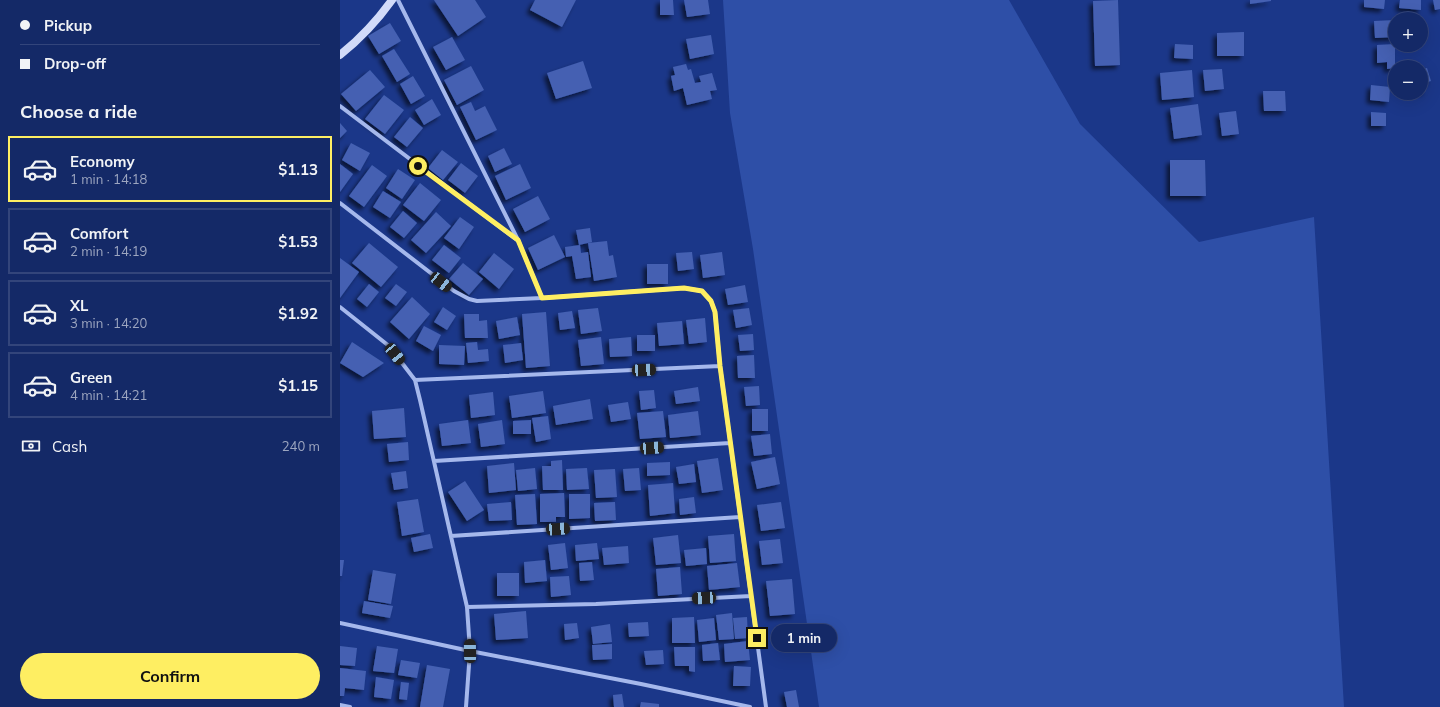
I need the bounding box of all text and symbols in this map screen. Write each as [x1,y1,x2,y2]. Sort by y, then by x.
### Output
map controls [1388,12,1428,100]
button: + [1388,12,1428,52]
text: Pickup [44,16,92,35]
text: Drop-off [44,54,106,73]
button: − [1388,60,1428,100]
text: Choose a ride [20,100,137,123]
icon: car [22,151,58,187]
text: Economy [70,152,135,171]
route start [409,157,427,175]
text: $1.13 [278,160,318,179]
text: 1 min · 14:18 [70,171,147,187]
icon: car [22,223,58,259]
text: Comfort [70,224,128,243]
text: $1.53 [278,232,318,251]
text: 2 min · 14:19 [70,243,147,259]
car [428,270,454,294]
icon: car [22,295,58,331]
text: XL [70,296,88,315]
text: $1.92 [278,304,318,323]
text: 3 min · 14:20 [70,315,147,331]
car [383,341,407,367]
car [632,363,656,377]
icon: car [22,367,58,403]
text: Green [70,368,112,387]
text: $1.15 [278,376,318,395]
text: 4 min · 14:21 [70,387,147,403]
icon: cash [20,435,42,457]
text: Cash [52,437,87,456]
text: 240 m [282,438,320,454]
car [640,441,664,455]
car [546,522,570,536]
car [692,591,716,605]
callout: 1 min [771,624,837,652]
route end [748,629,766,647]
text: 1 min [787,630,821,646]
car [464,639,476,663]
button: Confirm [20,653,320,699]

